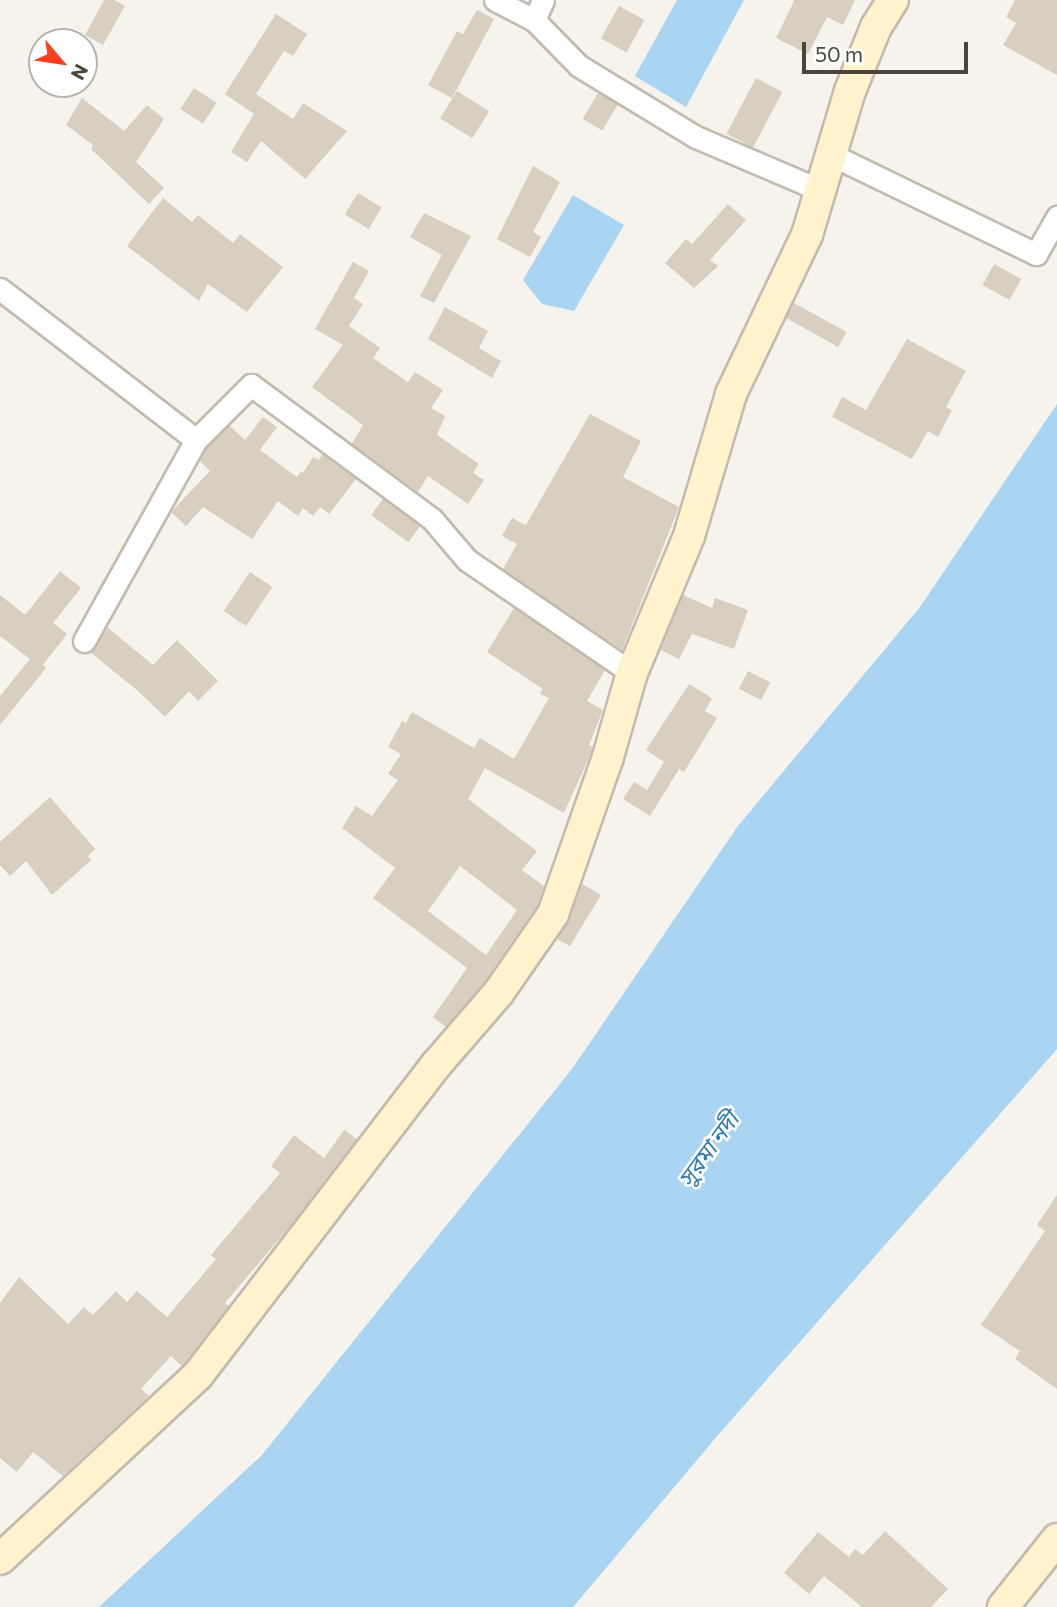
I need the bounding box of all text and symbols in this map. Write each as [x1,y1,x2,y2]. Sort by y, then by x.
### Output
north arrow [28,28,98,98]
scale bar [805,28,971,72]
text: 50 m [815,41,863,66]
text: N [67,61,94,84]
water label: সুরমা নদী [672,1106,744,1192]

